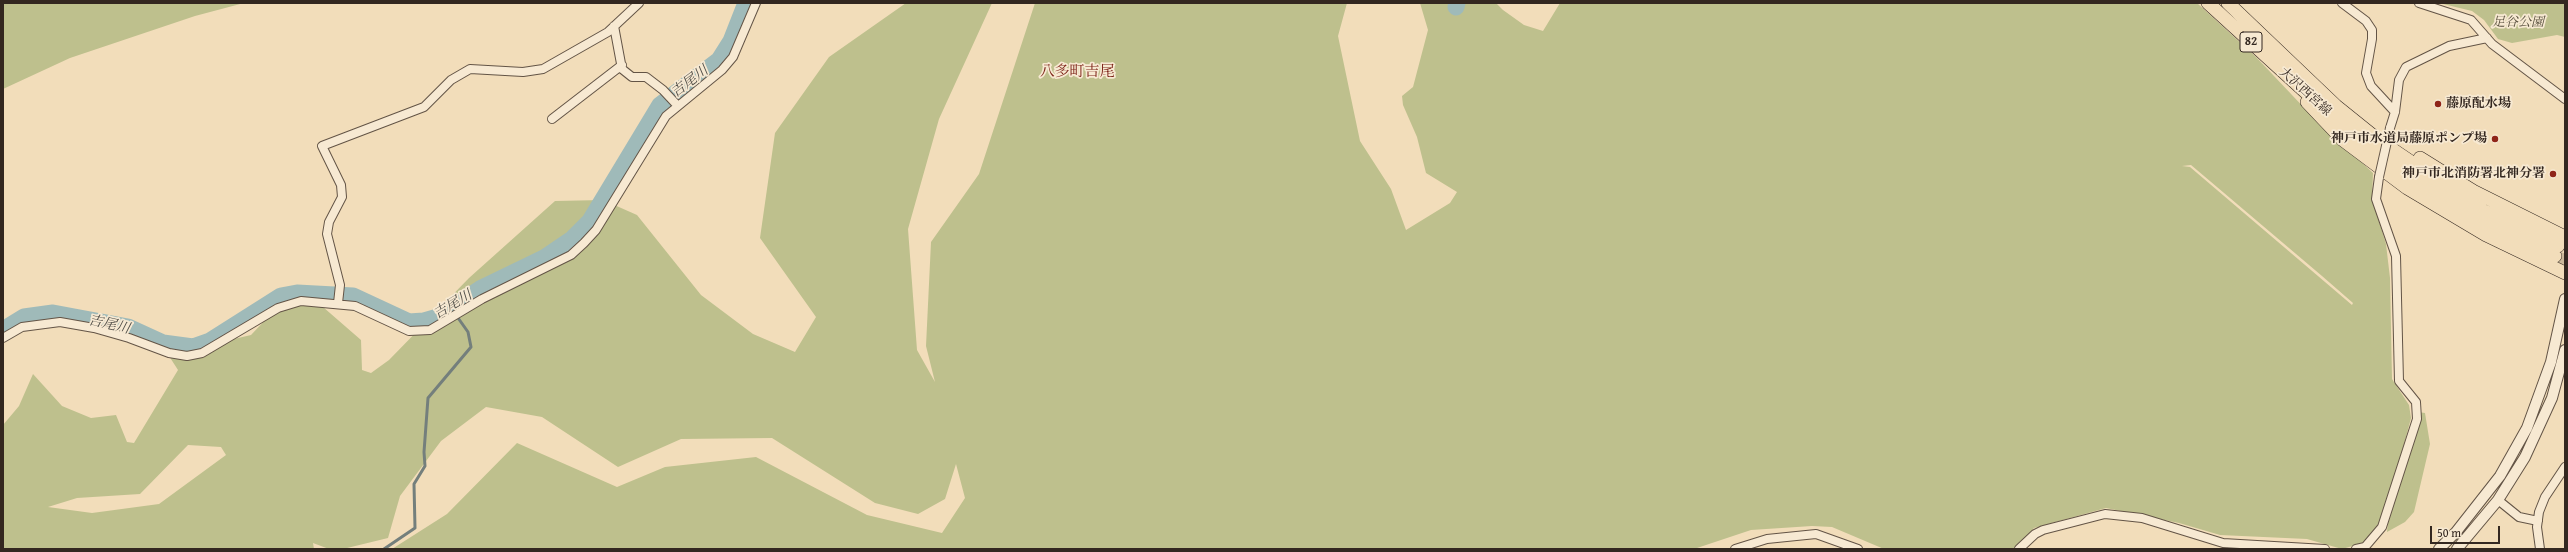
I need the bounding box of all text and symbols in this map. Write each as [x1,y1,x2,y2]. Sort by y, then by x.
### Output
park label: 足谷公園 [2492,15,2544,31]
road number: 82 [2240,32,2262,52]
water label: 吉尾川 [668,63,712,101]
district label: 八多町吉尾 [1040,63,1114,81]
street label: 大沢西宮線 [2276,64,2334,120]
place label: 藤原配水場 [2446,96,2511,112]
marker: 藤原配水場 [2433,99,2443,109]
place label: 神戸市水道局藤原ポンプ場 [2331,131,2487,147]
marker: 神戸市水道局藤原ポンプ場 [2490,134,2500,144]
place label: 神戸市北消防署北神分署 [2402,166,2545,182]
marker: 神戸市北消防署北神分署 [2548,169,2558,179]
water label: 吉尾川 [431,287,475,323]
water label: 吉尾川 [87,312,131,338]
scale bar [2432,518,2502,544]
text: 50 m [2437,524,2461,541]

